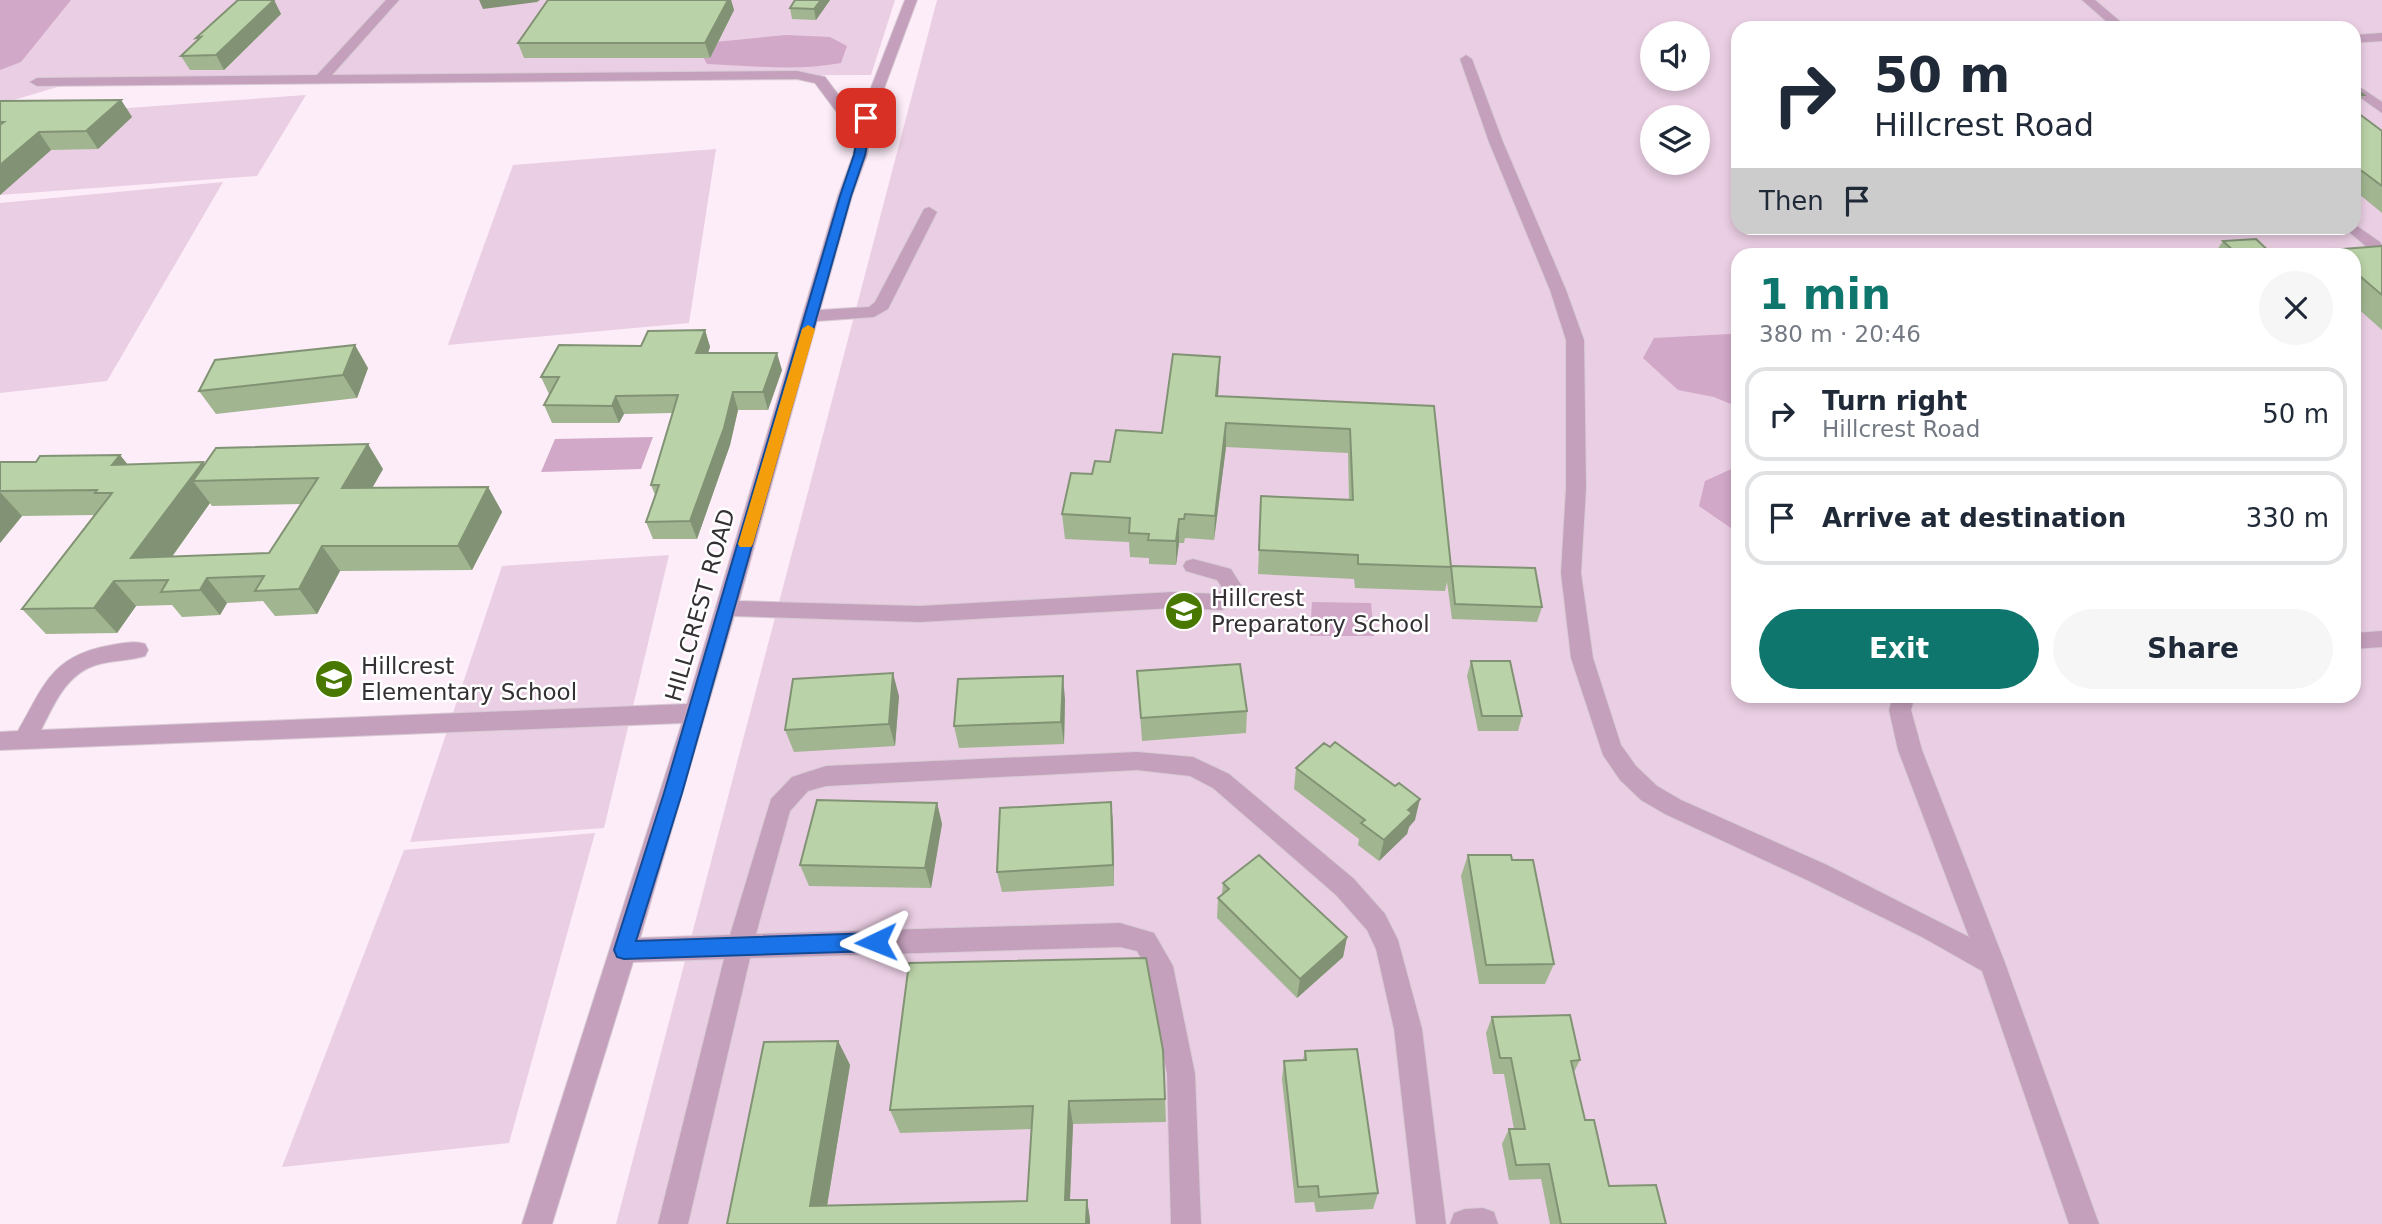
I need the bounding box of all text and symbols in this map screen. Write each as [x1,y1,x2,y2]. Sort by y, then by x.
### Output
map controls [1640,21,1710,175]
button: sound [1640,21,1710,91]
text: 50 m [1874,47,2010,104]
icon: right [1759,49,1850,140]
pin [836,88,896,148]
icon: arrive [847,99,885,137]
button: layers [1640,105,1710,175]
text: Hillcrest Road [1874,106,2094,144]
icon: arrive [1838,182,1876,220]
text: Then [1759,186,1824,216]
text: 1 min [1759,270,1891,319]
button: close [2259,271,2333,345]
text: 380 m · 20:46 [1759,321,1921,347]
text: Turn right [1822,386,1967,416]
icon: right [1763,395,1801,433]
text: 50 m [2262,399,2329,429]
text: Hillcrest Road [1822,416,1980,442]
icon: arrive [1763,499,1801,537]
text: Arrive at destination [1822,503,2126,533]
text: 330 m [2246,503,2329,533]
street label: HILLCREST ROAD [660,506,740,704]
place label: Hillcrest Preparatory School [1211,585,1430,637]
school or university icon: Hillcrest Preparatory School [1163,590,1205,632]
button: Exit [1759,609,2039,689]
button: Share [2053,609,2333,689]
place label: Hillcrest Elementary School [361,653,577,705]
school or university icon: Hillcrest Elementary School [313,658,355,700]
position arrow [839,905,913,979]

